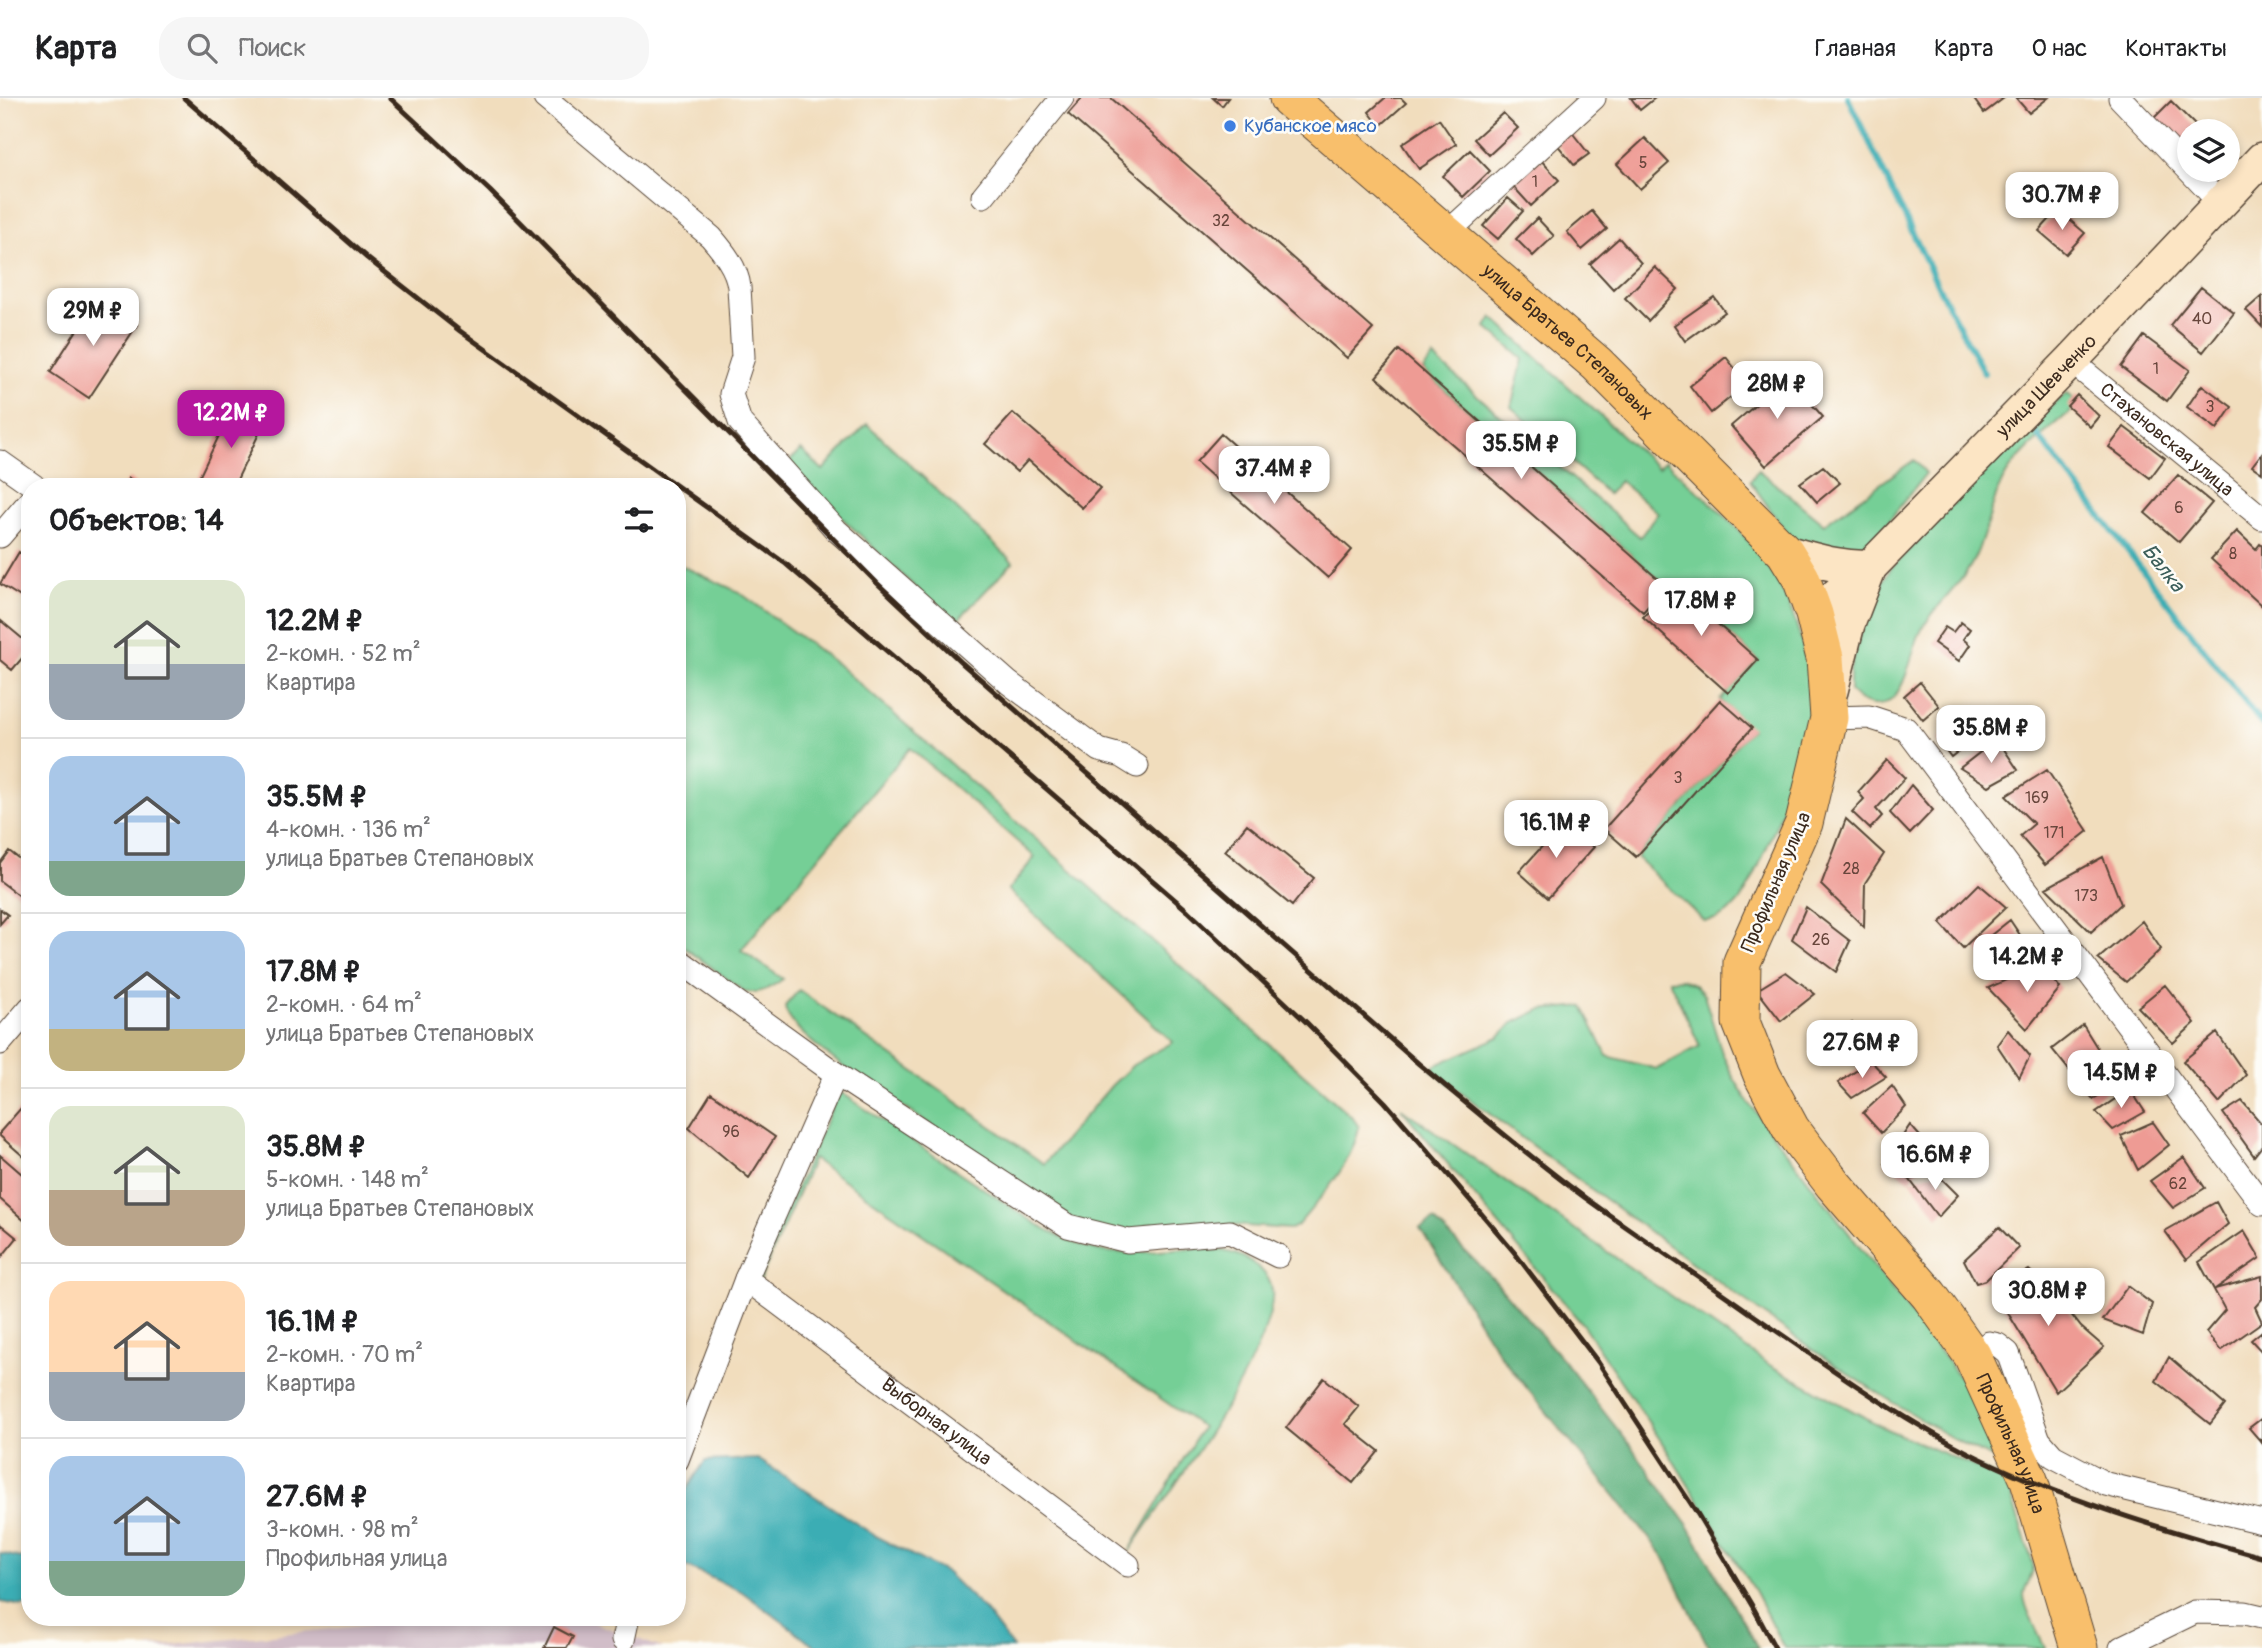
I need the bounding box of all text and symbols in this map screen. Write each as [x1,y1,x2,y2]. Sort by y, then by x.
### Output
search box [159,17,649,80]
text: Карта [35,28,117,69]
icon: search [183,29,221,67]
text: Поиск [239,32,307,64]
text: Главная [1815,34,1896,63]
text: Карта [1934,34,1994,63]
text: О нас [2032,34,2087,63]
text: Контакты [2125,34,2227,63]
place label: Кубанское мясо [1244,114,1377,138]
marker: Кубанское мясо [1222,118,1238,134]
map controls [2177,119,2240,182]
button: layers [2177,119,2240,182]
house number: 5 [1639,153,1647,173]
house number: 1 [1532,172,1538,192]
pin: 30.7M ₽ [1997,172,2127,232]
text: 30.7M ₽ [2021,180,2103,209]
house number: 32 [1212,211,1230,231]
street label: улица Братьев Степановых [1477,258,1658,425]
pin: 29M ₽ [44,288,142,348]
text: 29M ₽ [63,296,123,325]
house number: 40 [2192,309,2212,329]
street label: улица Шевченко [1990,329,2102,443]
house number: 1 [2153,359,2159,379]
pin: 28M ₽ [1728,362,1826,421]
text: 28M ₽ [1747,369,1807,398]
street label: Стахановская улица [2095,378,2239,502]
pin: 12.2M ₽ [166,390,296,450]
house number: 3 [2206,397,2215,417]
text: 12.2M ₽ [193,398,269,427]
pin: 35.5M ₽ [1456,422,1586,481]
text: 35.5M ₽ [1482,429,1560,458]
pin: 37.4M ₽ [1209,446,1339,506]
text: 37.4M ₽ [1235,454,1313,483]
house number: 6 [2174,498,2184,518]
icon: filters [620,501,658,539]
text: Объектов: 14 [49,502,224,539]
water label: Балка [2136,538,2191,599]
house number: 8 [2229,544,2237,564]
pin: 17.8M ₽ [1636,578,1766,638]
text: 17.8M ₽ [1664,586,1738,615]
text: 12.2M ₽ [266,602,364,639]
icon: home [105,608,189,692]
text: 2-комн. · 52 m² [266,639,421,668]
text: Квартира [266,668,355,697]
pin: 35.8M ₽ [1926,706,2056,765]
text: 35.8M ₽ [1952,713,2030,742]
house number: 3 [1674,768,1683,788]
text: 35.5M ₽ [266,778,368,815]
icon: home [105,784,189,868]
house number: 169 [2025,788,2049,808]
pin: 16.1M ₽ [1491,800,1621,860]
text: 16.1M ₽ [1520,808,1592,837]
street label: Профильная улица [1736,808,1816,956]
text: 4-комн. · 136 m² [266,815,431,844]
house number: 171 [2044,823,2064,843]
text: улица Братьев Степановых [266,844,534,873]
house number: 28 [1842,859,1860,879]
house number: 173 [2074,886,2098,906]
house number: 26 [1812,930,1830,950]
pin: 14.2M ₽ [1962,934,2092,994]
text: 14.2M ₽ [1989,942,2065,971]
text: 17.8M ₽ [266,953,361,990]
icon: home [105,959,189,1043]
text: 2-комн. · 64 m² [266,990,422,1019]
text: улица Братьев Степановых [266,1019,534,1048]
pin: 27.6M ₽ [1797,1020,1927,1080]
text: 27.6M ₽ [1823,1028,1901,1057]
pin: 14.5M ₽ [2056,1051,2186,1110]
text: 14.5M ₽ [2083,1058,2159,1087]
house number: 96 [722,1122,740,1142]
text: 35.8M ₽ [266,1128,367,1165]
pin: 16.6M ₽ [1870,1132,2000,1192]
icon: home [105,1134,189,1218]
text: 16.6M ₽ [1897,1140,1973,1169]
text: 5-комн. · 148 m² [266,1165,429,1194]
house number: 62 [2169,1174,2187,1194]
text: улица Братьев Степановых [266,1194,534,1223]
pin: 30.8M ₽ [1983,1268,2113,1328]
text: 30.8M ₽ [2008,1276,2088,1305]
text: 16.1M ₽ [266,1303,360,1340]
icon: home [105,1309,189,1393]
text: 2-комн. · 70 m² [266,1340,423,1369]
text: Квартира [266,1369,355,1398]
street label: Профильная улица [1970,1370,2050,1517]
street label: Выборная улица [877,1373,997,1471]
text: 27.6M ₽ [266,1478,369,1515]
icon: home [105,1484,189,1568]
text: 3-комн. · 98 m² [266,1515,419,1544]
text: Профильная улица [266,1544,447,1573]

